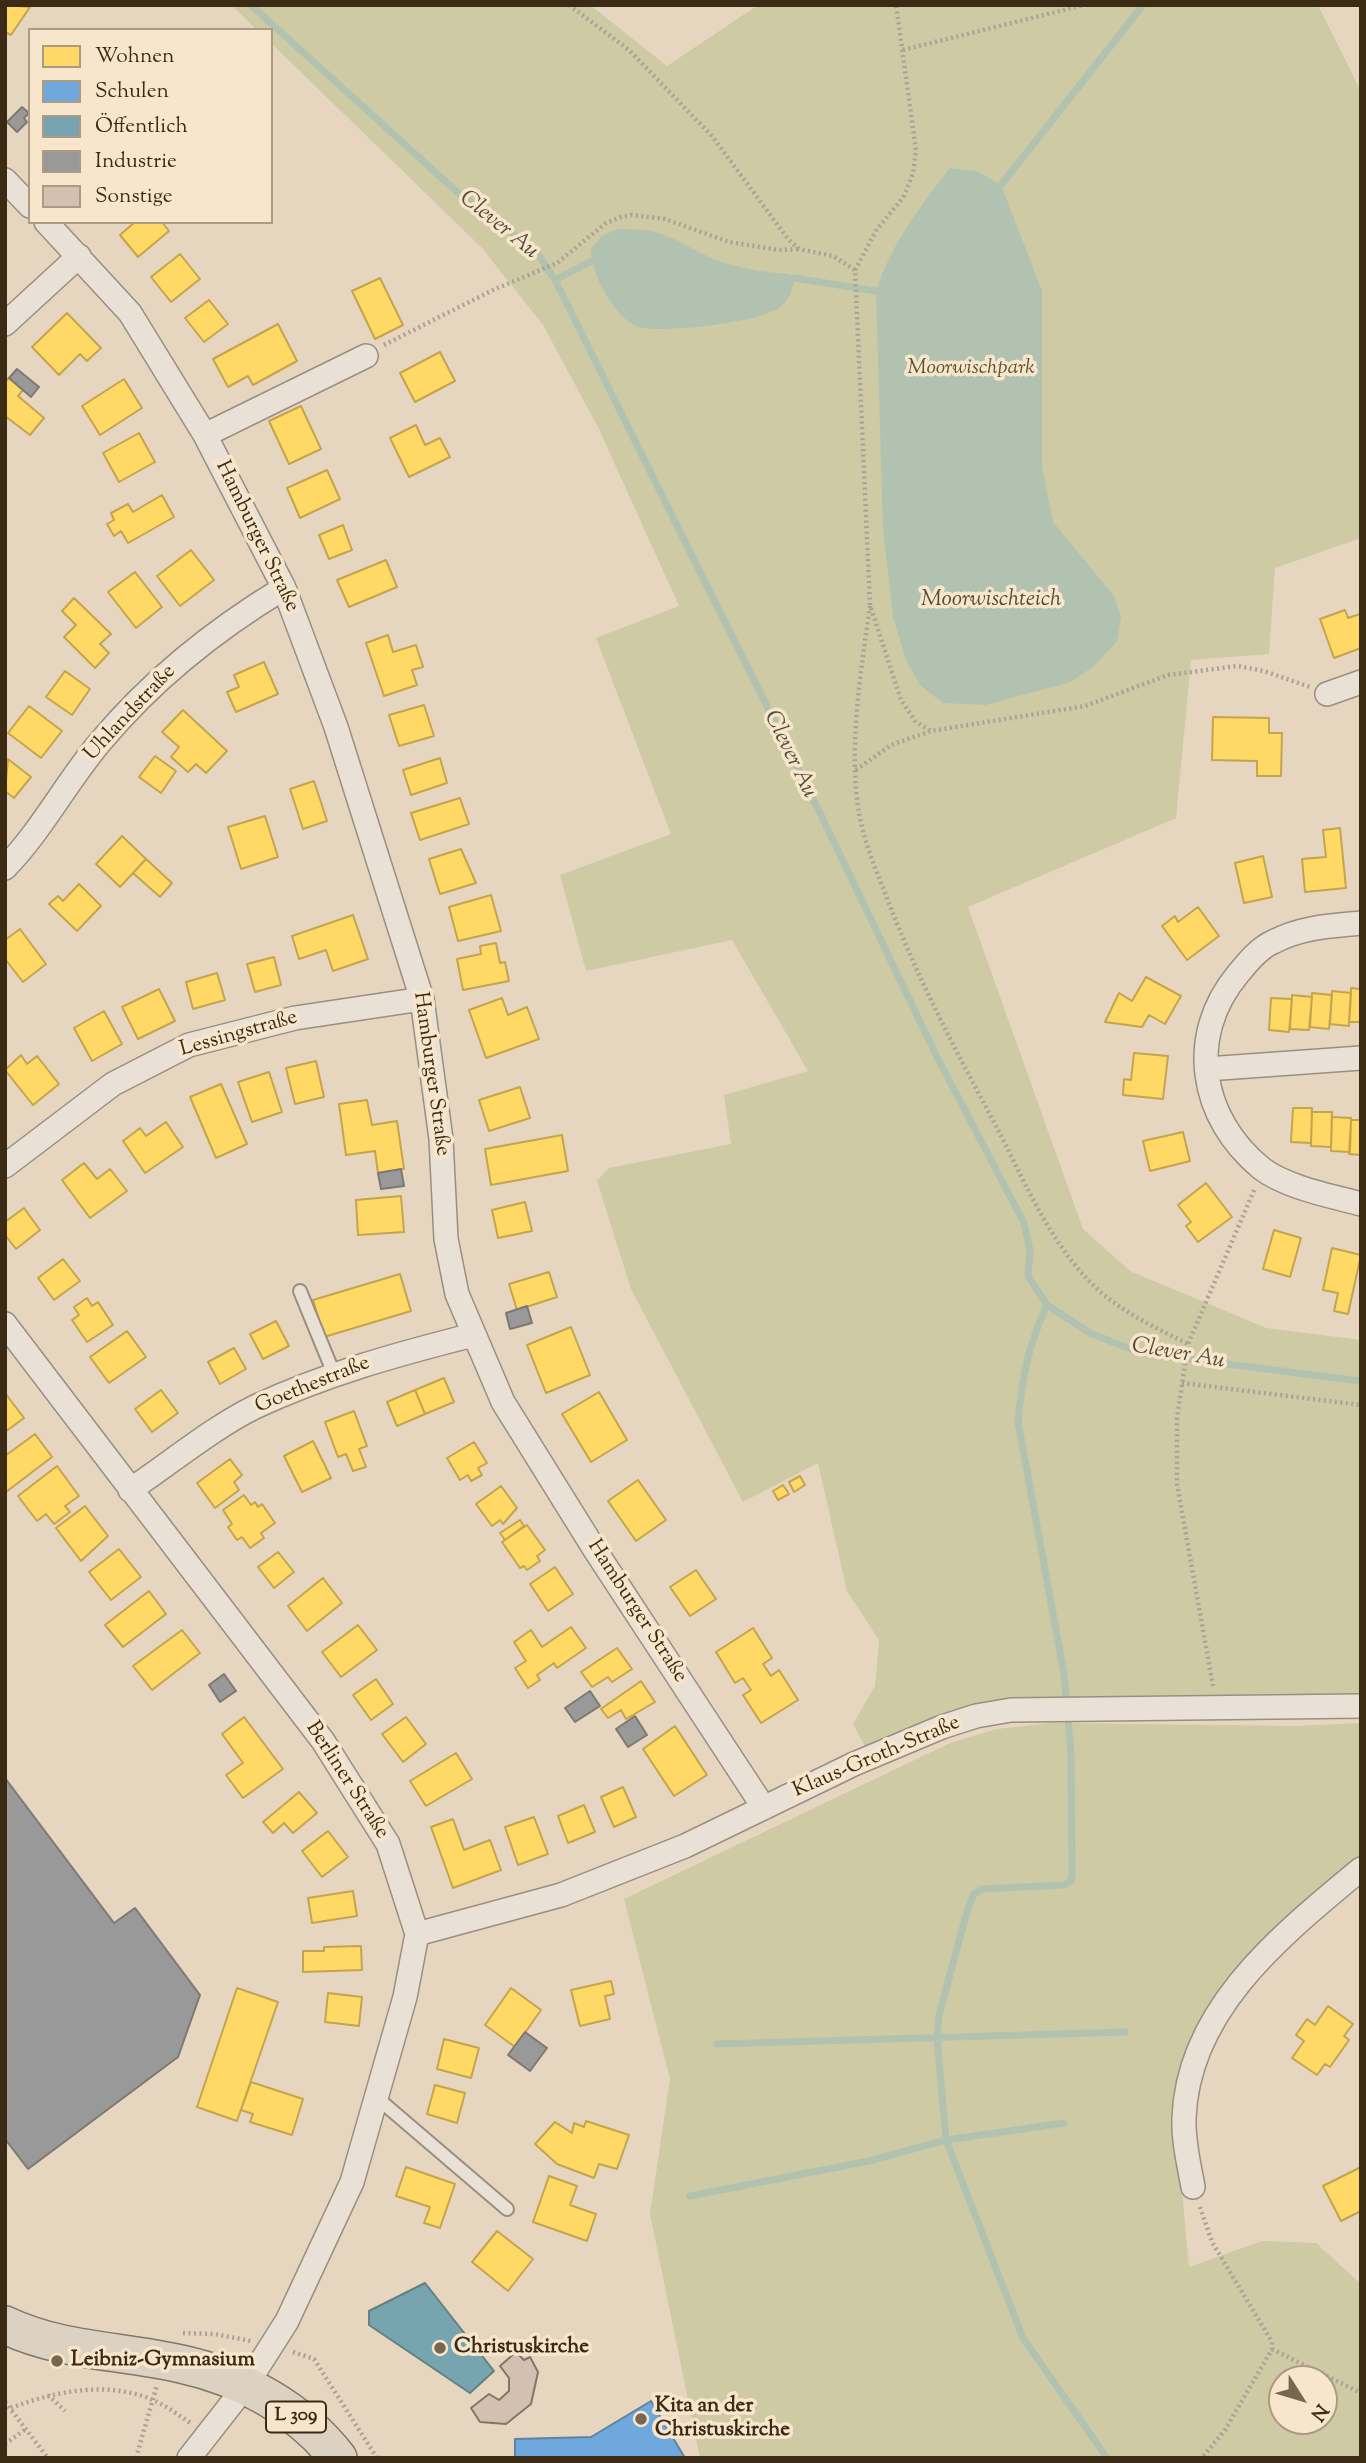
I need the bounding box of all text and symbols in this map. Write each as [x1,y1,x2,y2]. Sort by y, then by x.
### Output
legend [28,28,273,224]
text: Wohnen [95,42,174,72]
text: Schulen [95,77,169,107]
text: Öffentlich [95,112,188,142]
text: Industrie [95,147,177,177]
text: Sonstige [95,182,173,212]
water label: Clever Au [453,186,543,266]
park label: Moorwischpark [907,356,1035,382]
street label: Hamburger Straße [208,457,304,617]
water label: Moorwischteich [921,587,1061,615]
street label: Uhlandstraße [80,660,182,768]
water label: Clever Au [756,707,822,803]
street label: Hamburger Straße [406,990,454,1158]
street label: Lessingstraße [177,1006,301,1064]
water label: Clever Au [1129,1333,1227,1377]
street label: Goethestraße [252,1352,374,1420]
street label: Hamburger Straße [580,1536,692,1688]
street label: Klaus-Groth-Straße [790,1711,964,1805]
street label: Berliner Straße [299,1718,393,1844]
place label: Christuskirche [454,2335,589,2361]
marker: Christuskirche [432,2340,448,2356]
place label: Leibniz-Gymnasium [71,2348,255,2374]
marker: Leibniz-Gymnasium [49,2353,65,2369]
north arrow [1268,2365,1338,2435]
place label: Kita an der Christuskirche [655,2394,790,2444]
text: N [1303,2398,1334,2426]
road number: L 309 [266,2402,326,2432]
marker: Kita an der Christuskirche [633,2411,649,2427]

